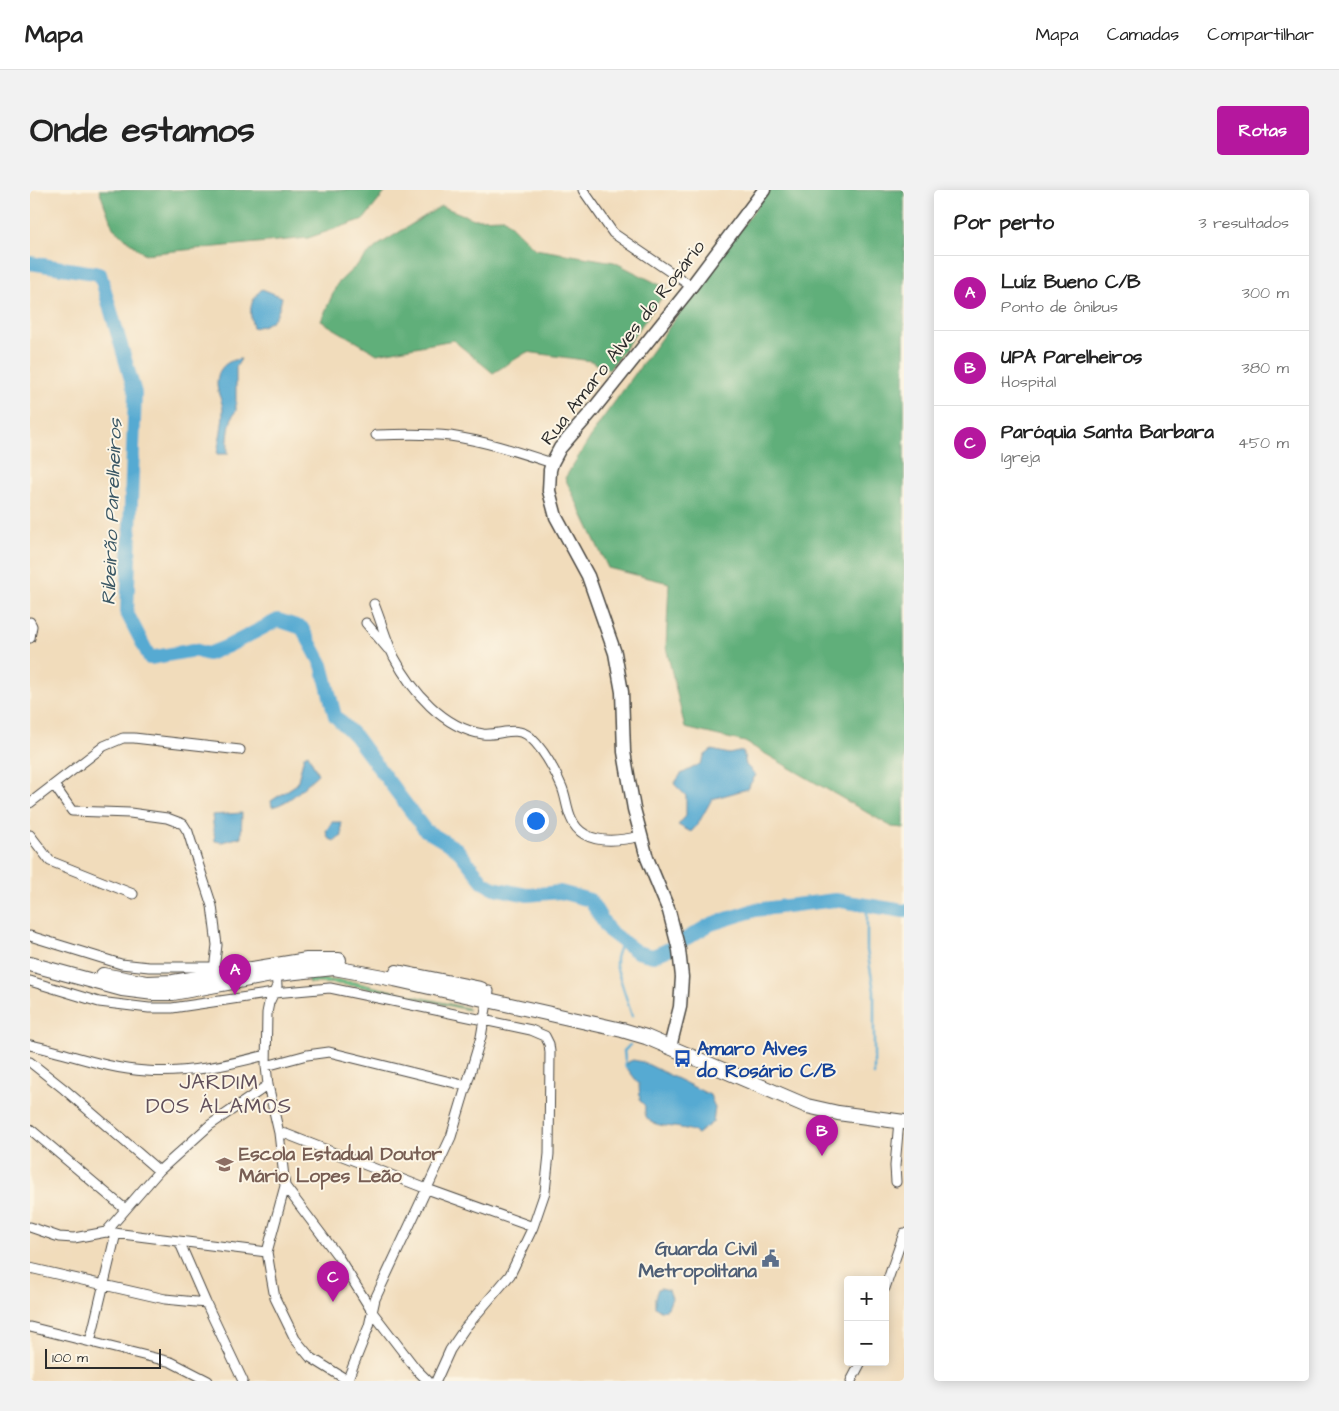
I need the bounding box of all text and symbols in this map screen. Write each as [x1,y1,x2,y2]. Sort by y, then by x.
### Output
text: Mapa [25,18,83,52]
text: Mapa [1035,22,1079,47]
text: Camadas [1107,22,1179,47]
text: Compartilhar [1207,22,1314,47]
text: Onde estamos [30,106,255,155]
button: Rotas [1217,106,1309,155]
text: Por perto [954,208,1054,237]
text: 3 resultados [1198,212,1289,234]
street label: Rua Amaro Alves do Rosário [534,234,712,451]
text: Luíz Bueno C/B [1001,269,1141,296]
text: A [965,282,975,304]
text: 300 m [1242,282,1289,304]
text: Ponto de ônibus [1001,296,1118,318]
text: UPA Parelheiros [1001,344,1142,371]
text: B [964,357,976,379]
text: 380 m [1242,357,1289,379]
text: Hospital [1001,371,1056,393]
water label: Ribeirão Parelheiros [95,417,129,606]
text: Paróquia Santa Barbara [1001,419,1214,446]
text: C [964,432,976,454]
text: 450 m [1238,432,1289,454]
text: Igreja [1001,446,1040,468]
your location [523,808,549,834]
pin: A [219,954,251,995]
place label: Amaro Alves do Rosário C/B [696,1036,836,1085]
bus stop icon: Amaro Alves do Rosário C/B [673,1049,693,1069]
district label: JARDIM DOS ÁLAMOS [146,1068,292,1121]
pin: B [806,1115,838,1156]
place label: Escola Estadual Doutor Mário Lopes Leão [239,1141,443,1190]
school or university icon: Escola Estadual Doutor Mário Lopes Leão [215,1154,235,1174]
place label: Guarda Civil Metropolitana [639,1236,757,1285]
public building icon: Guarda Civil Metropolitana [761,1249,781,1269]
pin: C [317,1261,349,1302]
map controls [844,1276,889,1366]
button: + [844,1276,889,1321]
button: − [844,1321,889,1366]
scale bar [45,1346,161,1369]
text: 100 m [52,1348,88,1368]

